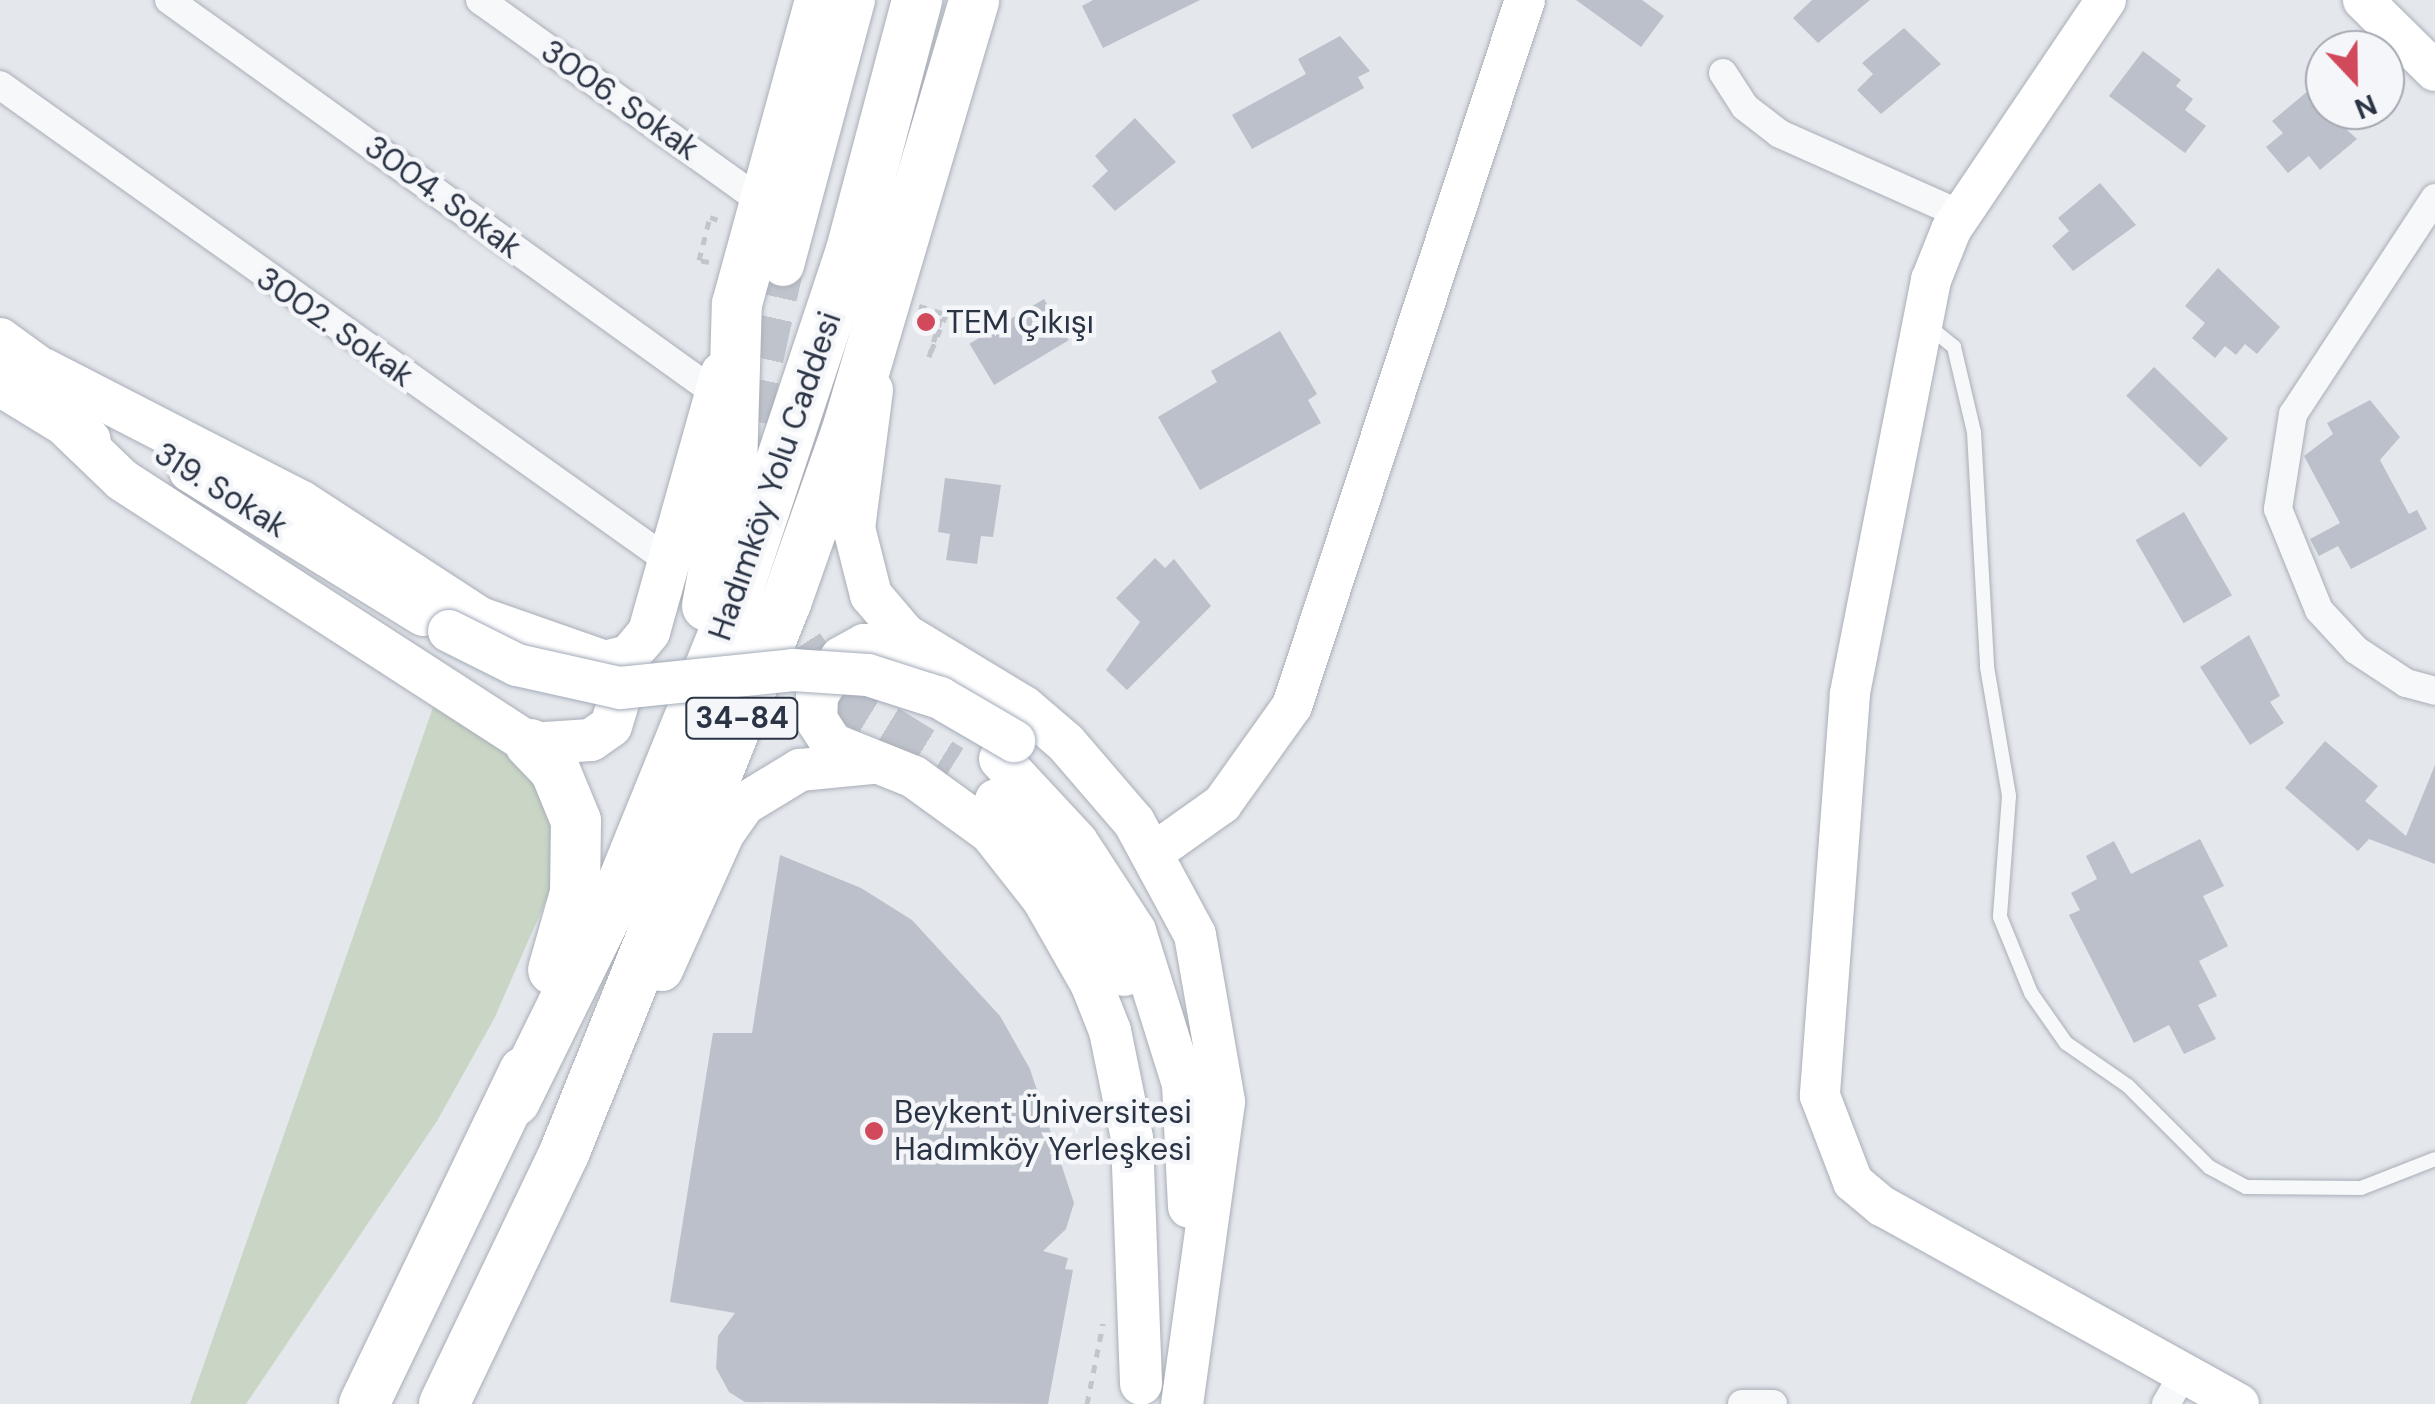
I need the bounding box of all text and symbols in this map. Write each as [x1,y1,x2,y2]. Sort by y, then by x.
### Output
north arrow [2305,30,2405,130]
street label: 3006. Sokak [534,32,706,168]
text: N [2349,85,2382,127]
street label: 3004. Sokak [357,127,529,267]
street label: 3002. Sokak [249,259,421,395]
place label: TEM Çıkışı [946,303,1094,341]
street label: Hadımköy Yolu Caddesi [701,307,849,645]
marker: TEM Çıkışı [915,311,937,333]
street label: 319. Sokak [147,434,295,546]
road number: 34-84 [684,693,800,743]
place label: Beykent Üniversitesi Hadımköy Yerleşkesi [894,1094,1192,1169]
marker: Beykent Üniversitesi Hadımköy Yerleşkesi [863,1120,885,1142]

